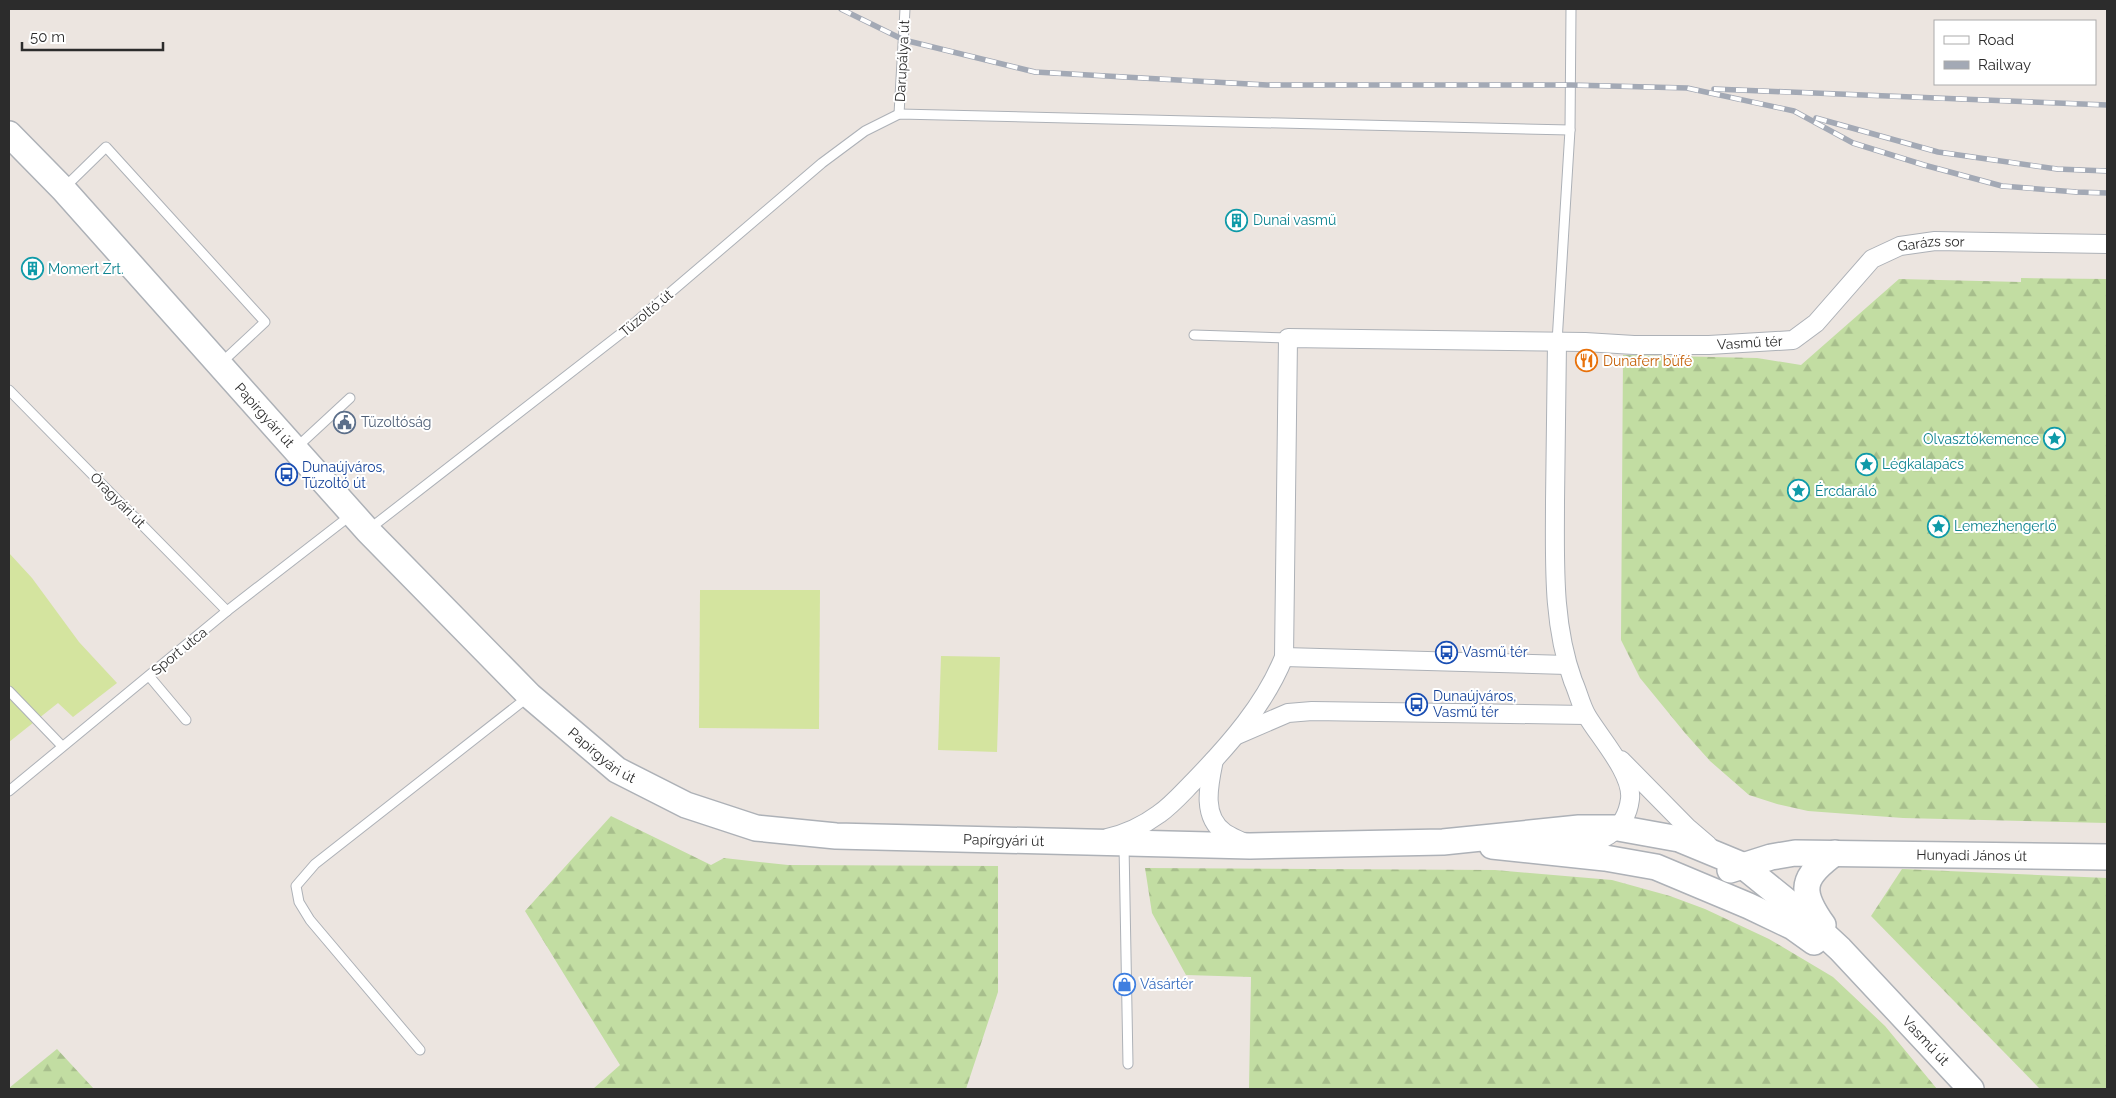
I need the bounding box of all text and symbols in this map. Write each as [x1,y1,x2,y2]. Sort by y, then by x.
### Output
street label: Darupálya út [892,19,912,102]
scale bar [22,20,164,52]
legend [1934,20,2096,85]
text: 50 m [30,28,65,46]
text: Road [1978,31,2014,49]
text: Railway [1978,56,2031,74]
building icon: Dunai vasmű [1225,208,1249,232]
place label: Dunai vasmű [1253,212,1336,228]
street label: Garázs sor [1896,233,1965,254]
building icon: Momert Zrt. [20,257,44,281]
place label: Momert Zrt. [48,261,124,277]
street label: Tűzoltó út [616,286,676,340]
street label: Vasmű tér [1717,333,1783,353]
restaurant icon: Dunaferr büfé [1575,349,1599,373]
place label: Dunaferr büfé [1603,353,1692,369]
street label: Papírgyári út [232,380,298,451]
public building icon: Tűzoltóság [333,410,357,434]
place label: Tűzoltóság [361,414,432,430]
place icon: Olvasztókemence [2043,427,2067,451]
place label: Olvasztókemence [1923,431,2039,447]
place icon: Légkalapács [1854,452,1878,476]
place label: Légkalapács [1882,456,1964,472]
place label: Dunaújváros, Tűzoltó út [302,459,385,491]
bus stop icon: Dunaújváros, Tűzoltó út [274,463,298,487]
street label: Óragyári út [87,468,150,531]
place icon: Ércdaráló [1787,479,1811,503]
place label: Ércdaráló [1815,482,1877,499]
place icon: Lemezhengerlő [1926,514,1950,538]
place label: Lemezhengerlő [1954,518,2057,534]
street label: Sport utca [148,624,210,678]
bus stop icon: Vasmű tér [1434,640,1458,664]
place label: Vasmű tér [1462,644,1528,660]
place label: Dunaújváros, Vasmű tér [1433,688,1516,720]
bus stop icon: Dunaújváros, Vasmű tér [1405,692,1429,716]
street label: Papírgyári út [565,724,638,786]
street label: Papírgyári út [963,831,1045,849]
street label: Hunyadi János út [1916,847,2027,864]
shop icon: Vásártér [1112,972,1136,996]
place label: Vásártér [1140,976,1193,992]
street label: Vasmű út [1899,1013,1953,1069]

